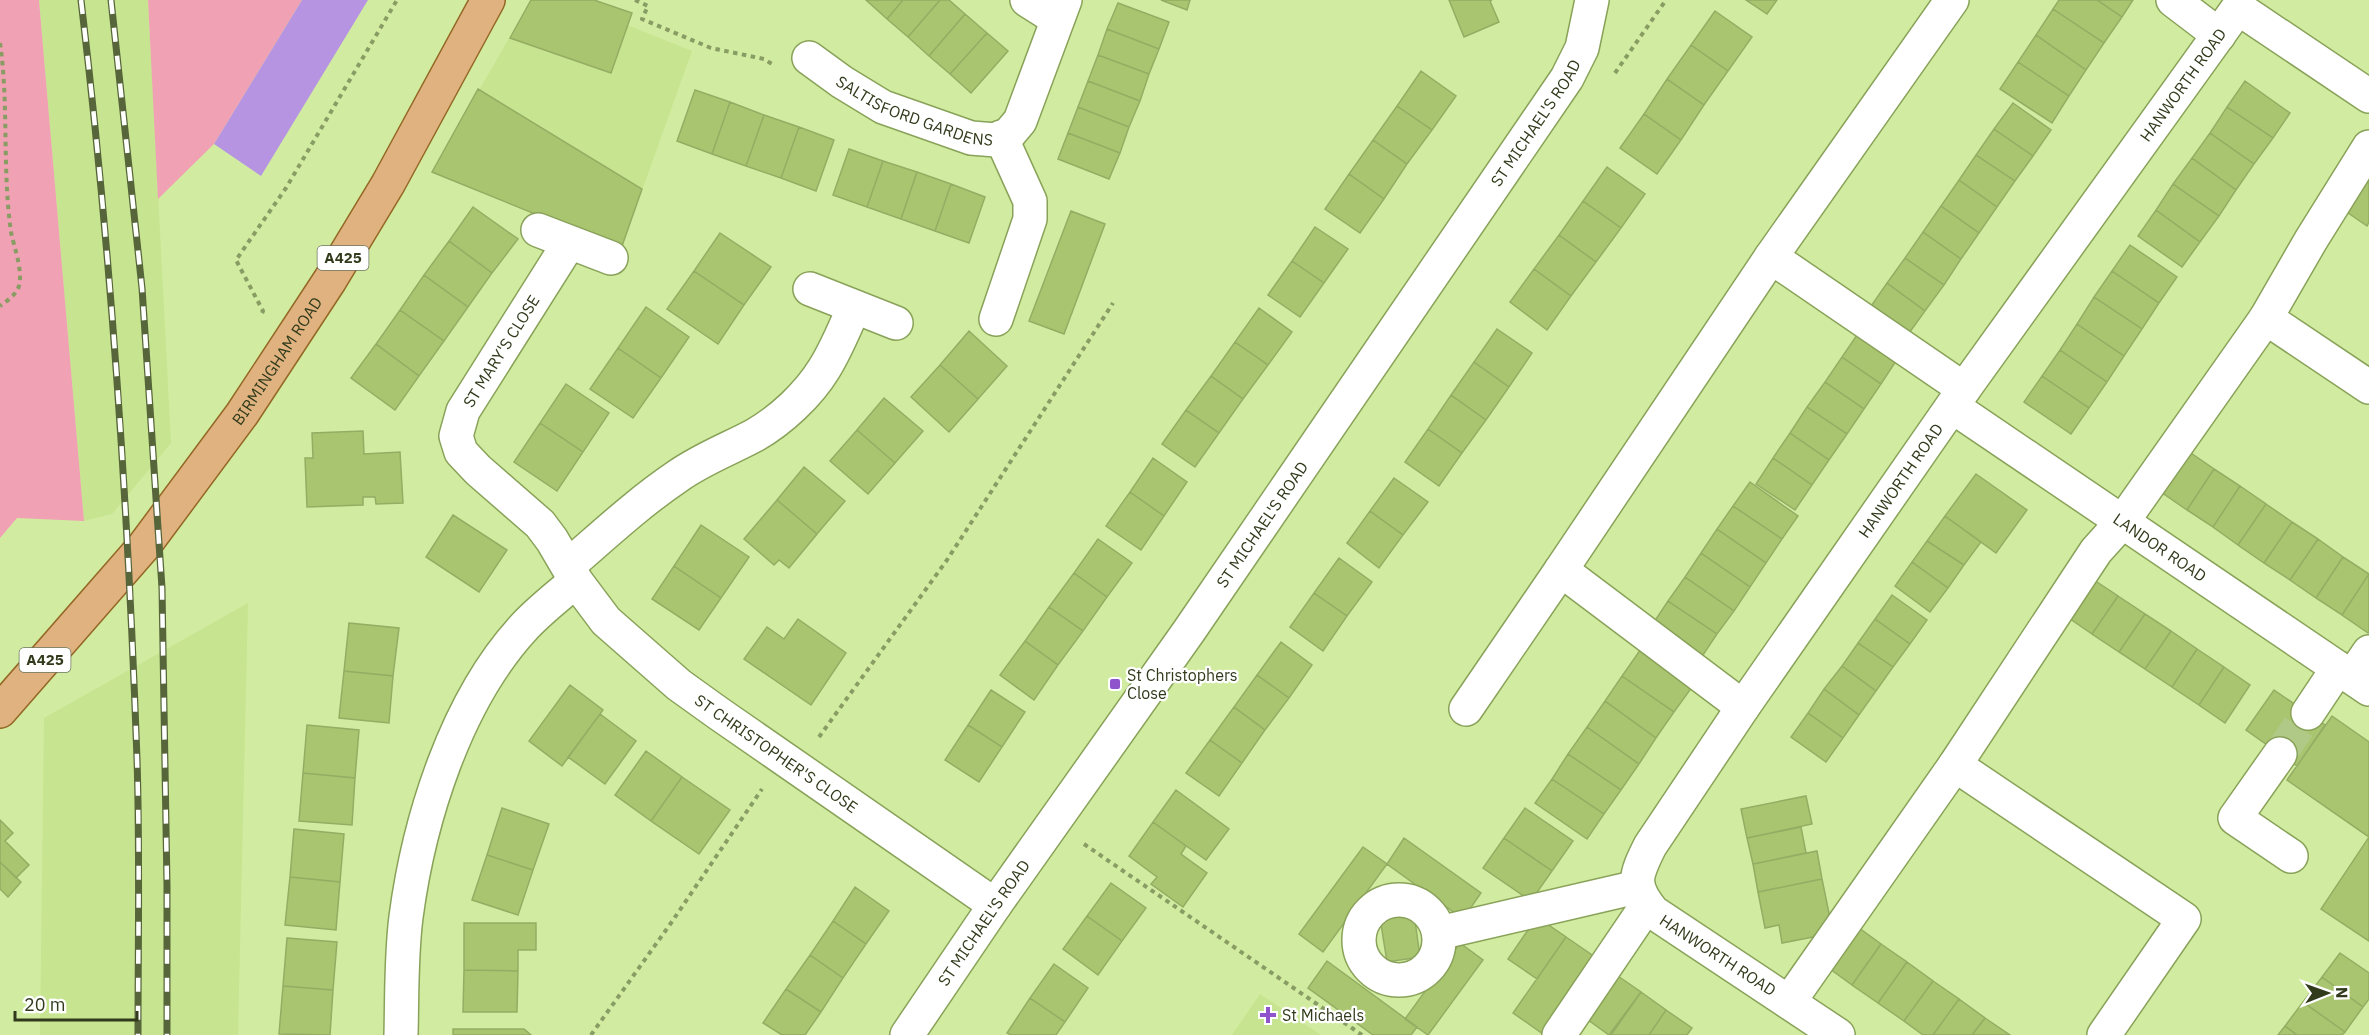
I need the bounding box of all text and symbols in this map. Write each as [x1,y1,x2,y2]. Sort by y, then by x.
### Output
street label: HANWORTH ROAD [2135,24,2230,145]
street label: ST MICHAEL'S ROAD [1486,56,1585,190]
street label: SALTISFORD GARDENS [832,71,994,150]
road number: A425 [318,246,368,270]
street label: ST MARY'S CLOSE [458,291,544,411]
street label: BIRMINGHAM ROAD [227,293,326,429]
street label: HANWORTH ROAD [1854,419,1947,541]
street label: ST MICHAEL'S ROAD [1212,457,1312,591]
street label: LANDOR ROAD [2110,509,2210,586]
road number: A425 [20,648,70,672]
place label: St Christophers Close [1127,665,1238,703]
marker: St Christophers Close [1108,677,1122,691]
street label: ST CHRISTOPHER'S CLOSE [691,690,862,817]
street label: ST MICHAEL'S ROAD [933,856,1034,989]
street label: HANWORTH ROAD [1656,910,1780,1000]
north arrow [2297,963,2357,1023]
scale bar [15,984,136,1022]
text: N [2332,987,2352,999]
text: 20 m [24,993,66,1016]
place label: St Michaels [1282,1005,1364,1025]
marker: St Michaels [1259,1006,1277,1024]

